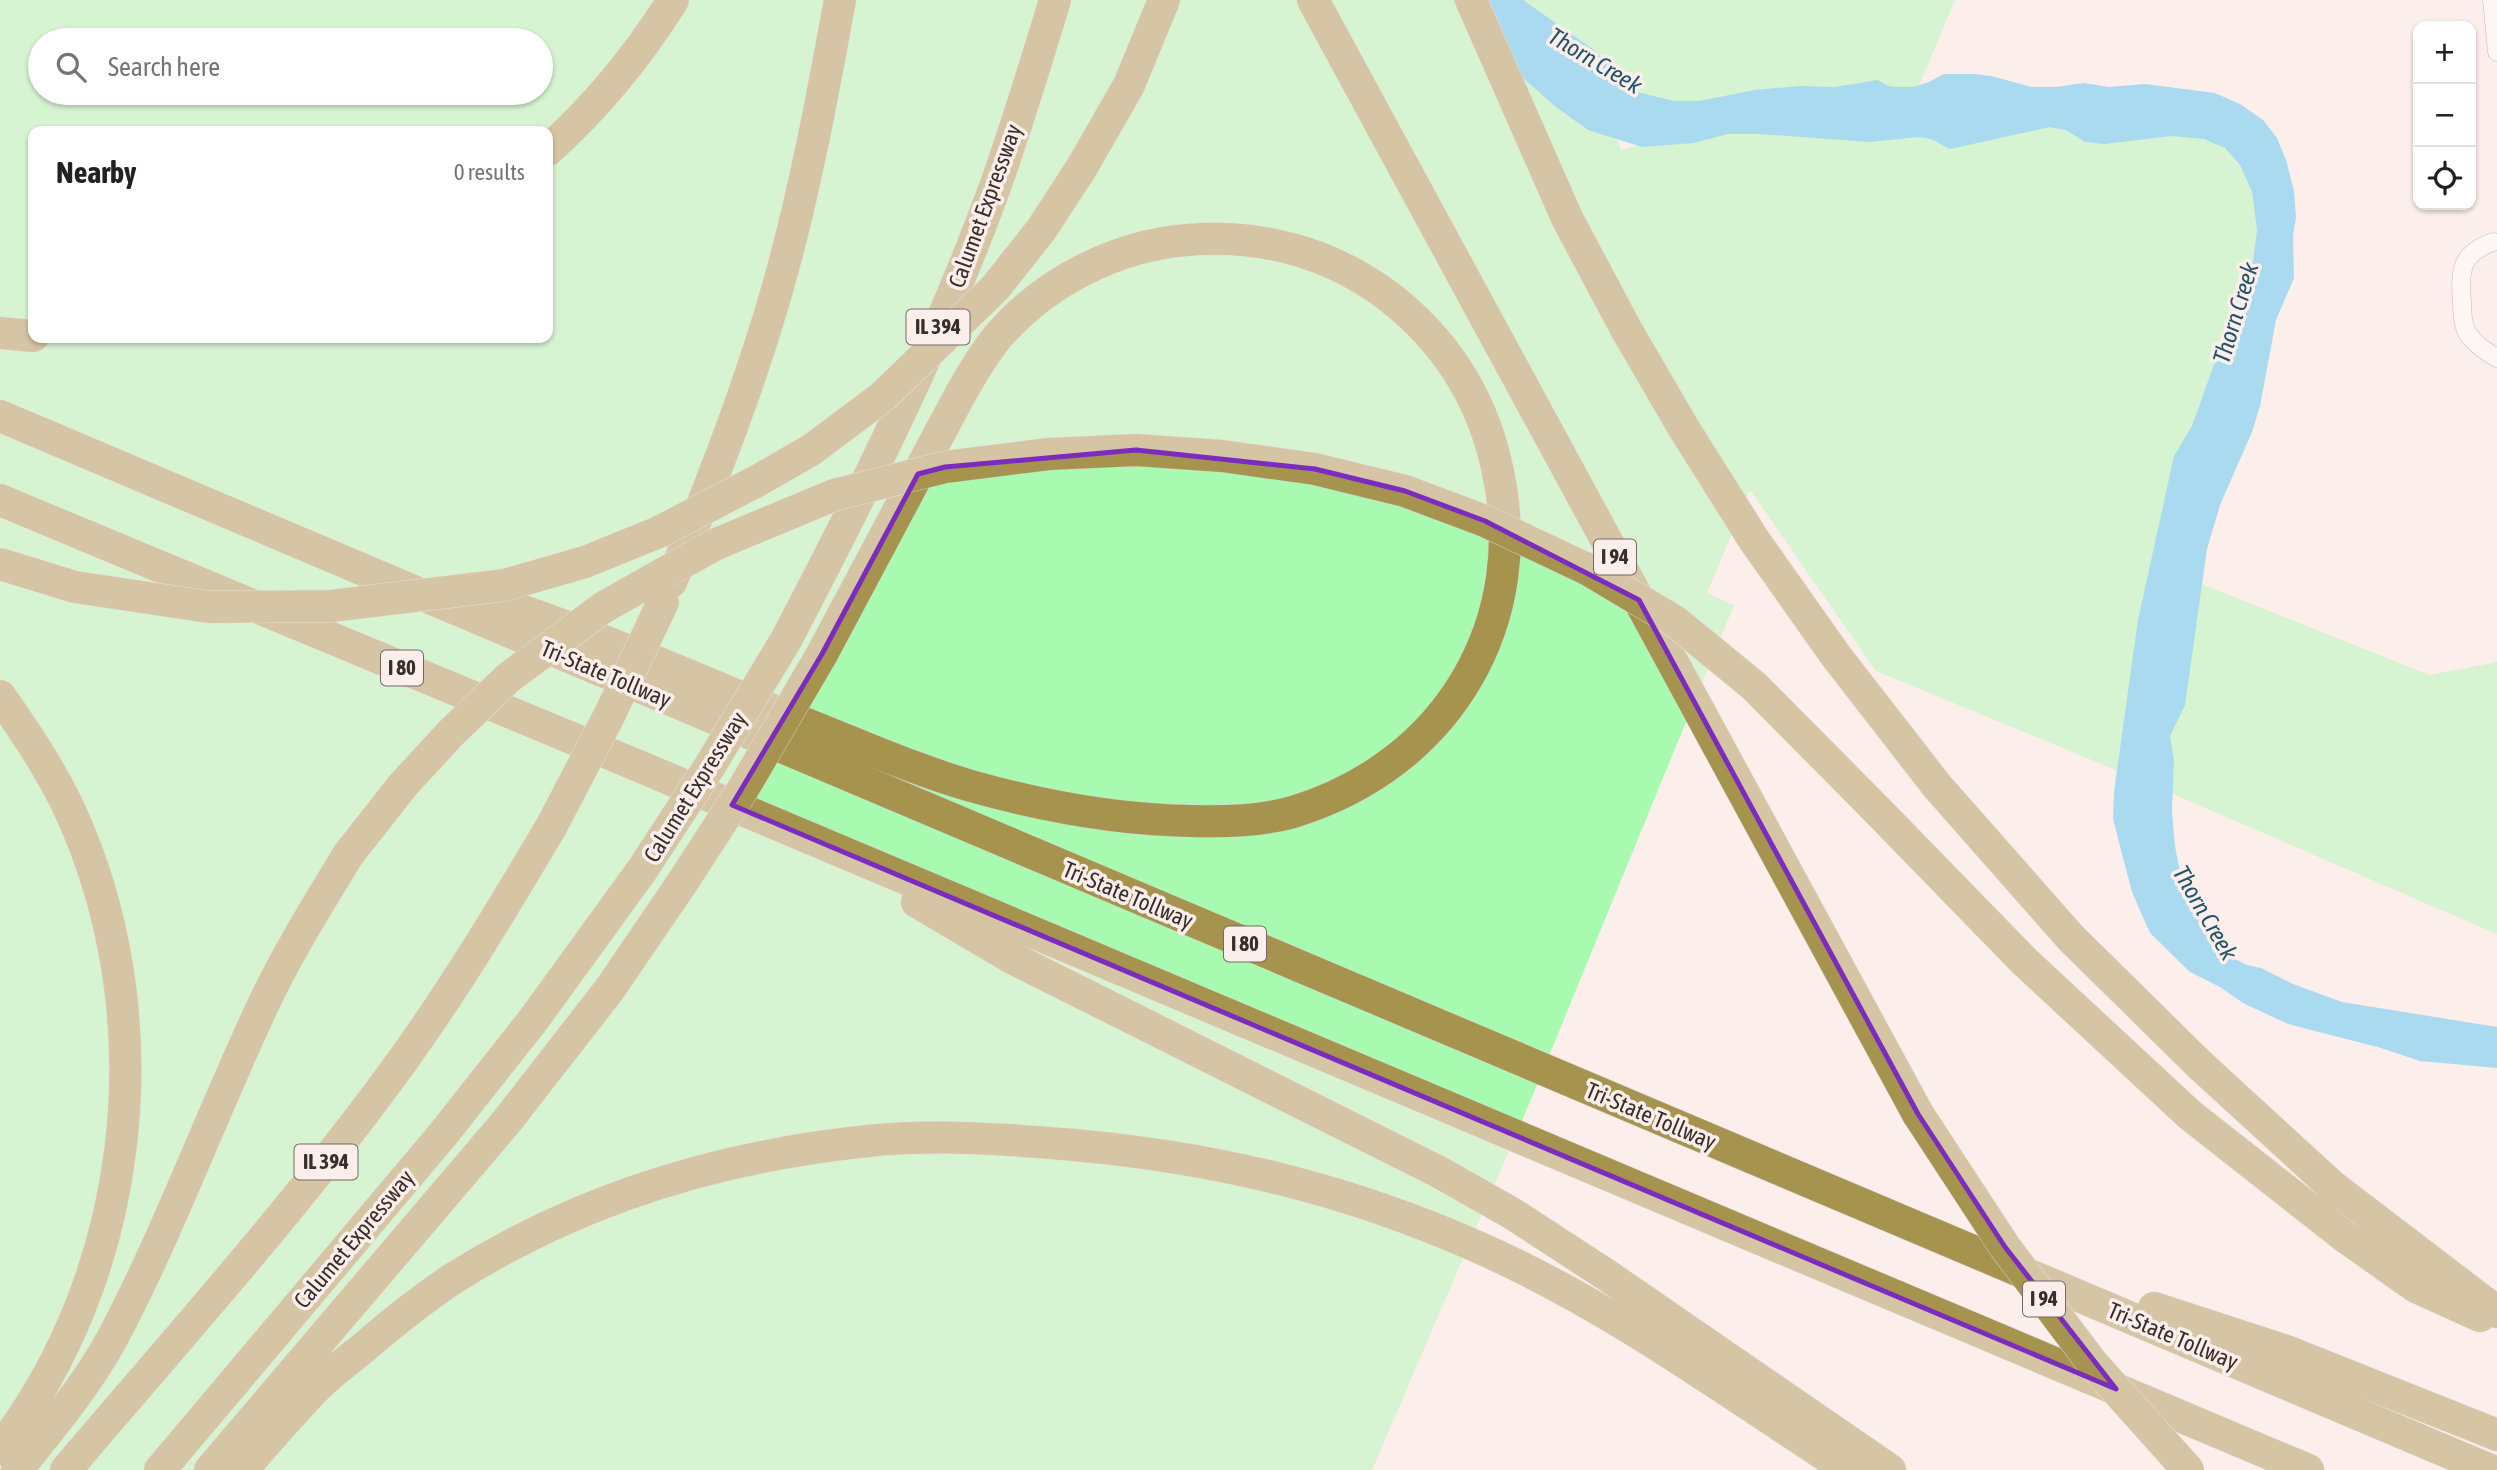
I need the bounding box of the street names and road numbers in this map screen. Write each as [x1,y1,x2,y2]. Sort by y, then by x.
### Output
street label: Calumet Expressway [943,121,1027,291]
road number: IL 394 [906,310,970,344]
road number: I 94 [1594,540,1636,574]
street label: Tri-State Tollway [537,635,675,713]
road number: I 80 [381,650,423,686]
street label: Calumet Expressway [638,707,752,867]
street label: Tri-State Tollway [1059,856,1197,934]
road number: I 80 [1224,926,1266,962]
street label: Tri-State Tollway [1582,1077,1720,1155]
road number: IL 394 [294,1144,358,1180]
street label: Calumet Expressway [289,1165,419,1313]
road number: I 94 [2023,1282,2065,1316]
street label: Tri-State Tollway [2104,1297,2242,1375]

